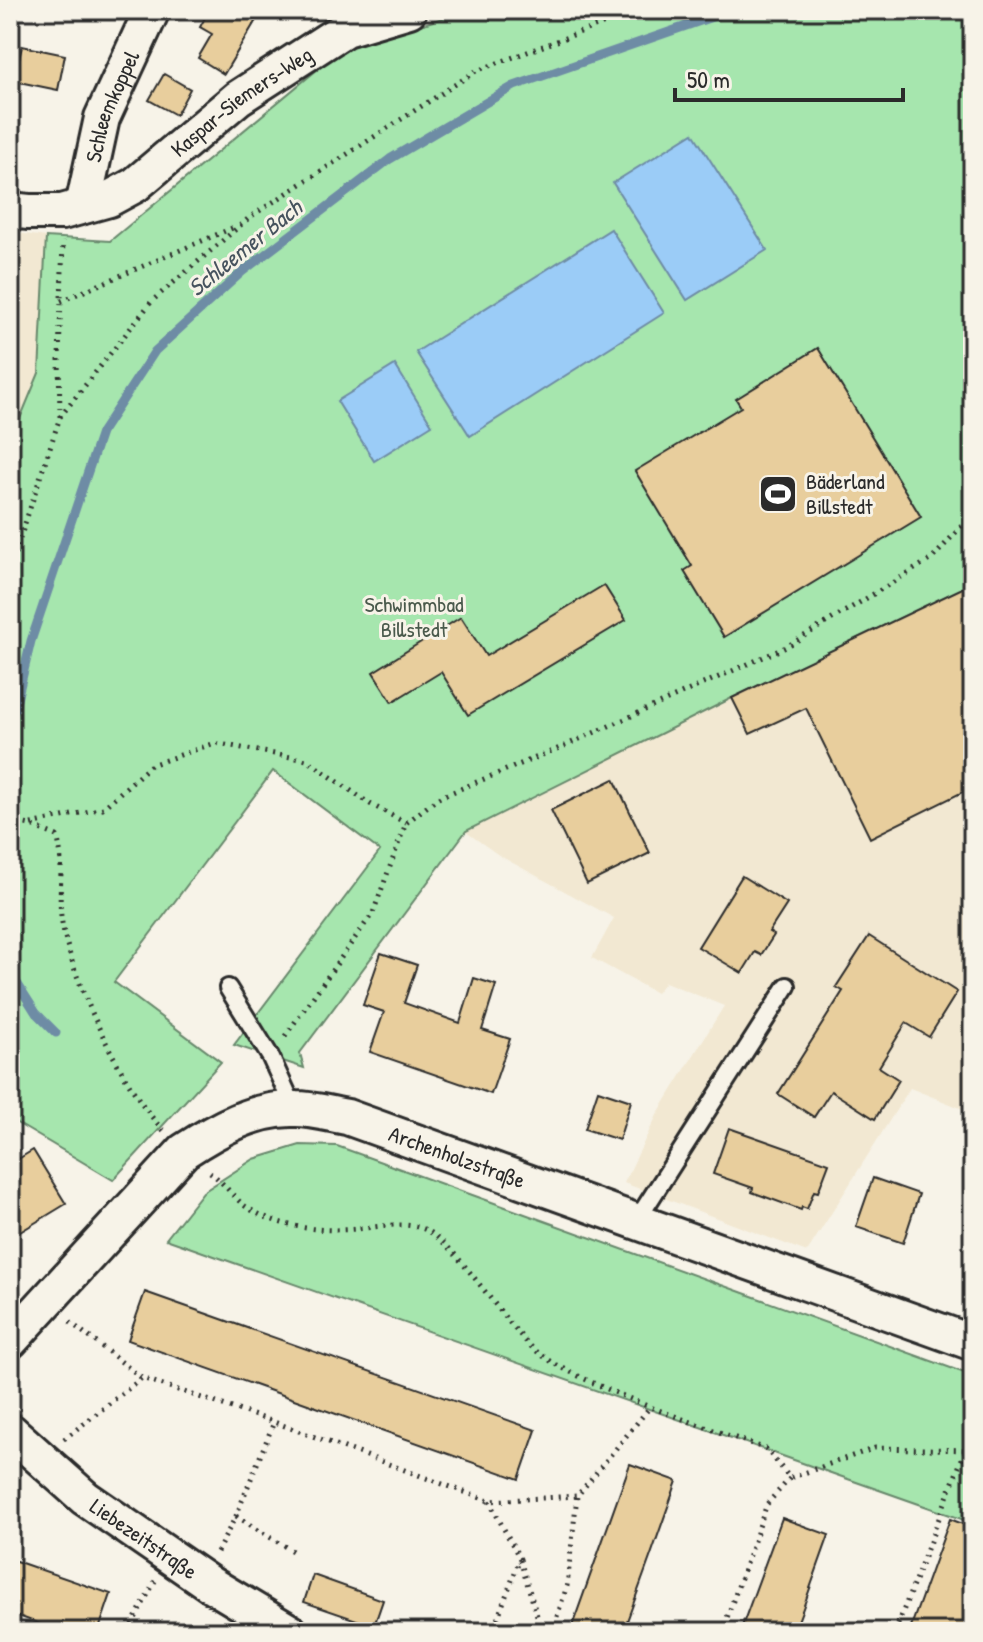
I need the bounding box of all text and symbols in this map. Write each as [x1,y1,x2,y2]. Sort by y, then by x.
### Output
street label: Kaspar-Siemers-Weg [164,39,318,164]
street label: Schleemkoppel [78,45,146,165]
scale bar [675,52,903,102]
text: 50 m [687,63,730,95]
water label: Schleemer Bach [181,190,309,303]
place label: Bäderland Billstedt [806,466,885,521]
sports icon: Bäderland Billstedt [757,473,799,515]
park label: Schwimmbad Billstedt [364,589,464,644]
street label: Archenholzstraße [385,1118,530,1195]
street label: Liebezeitstraße [84,1491,204,1586]

